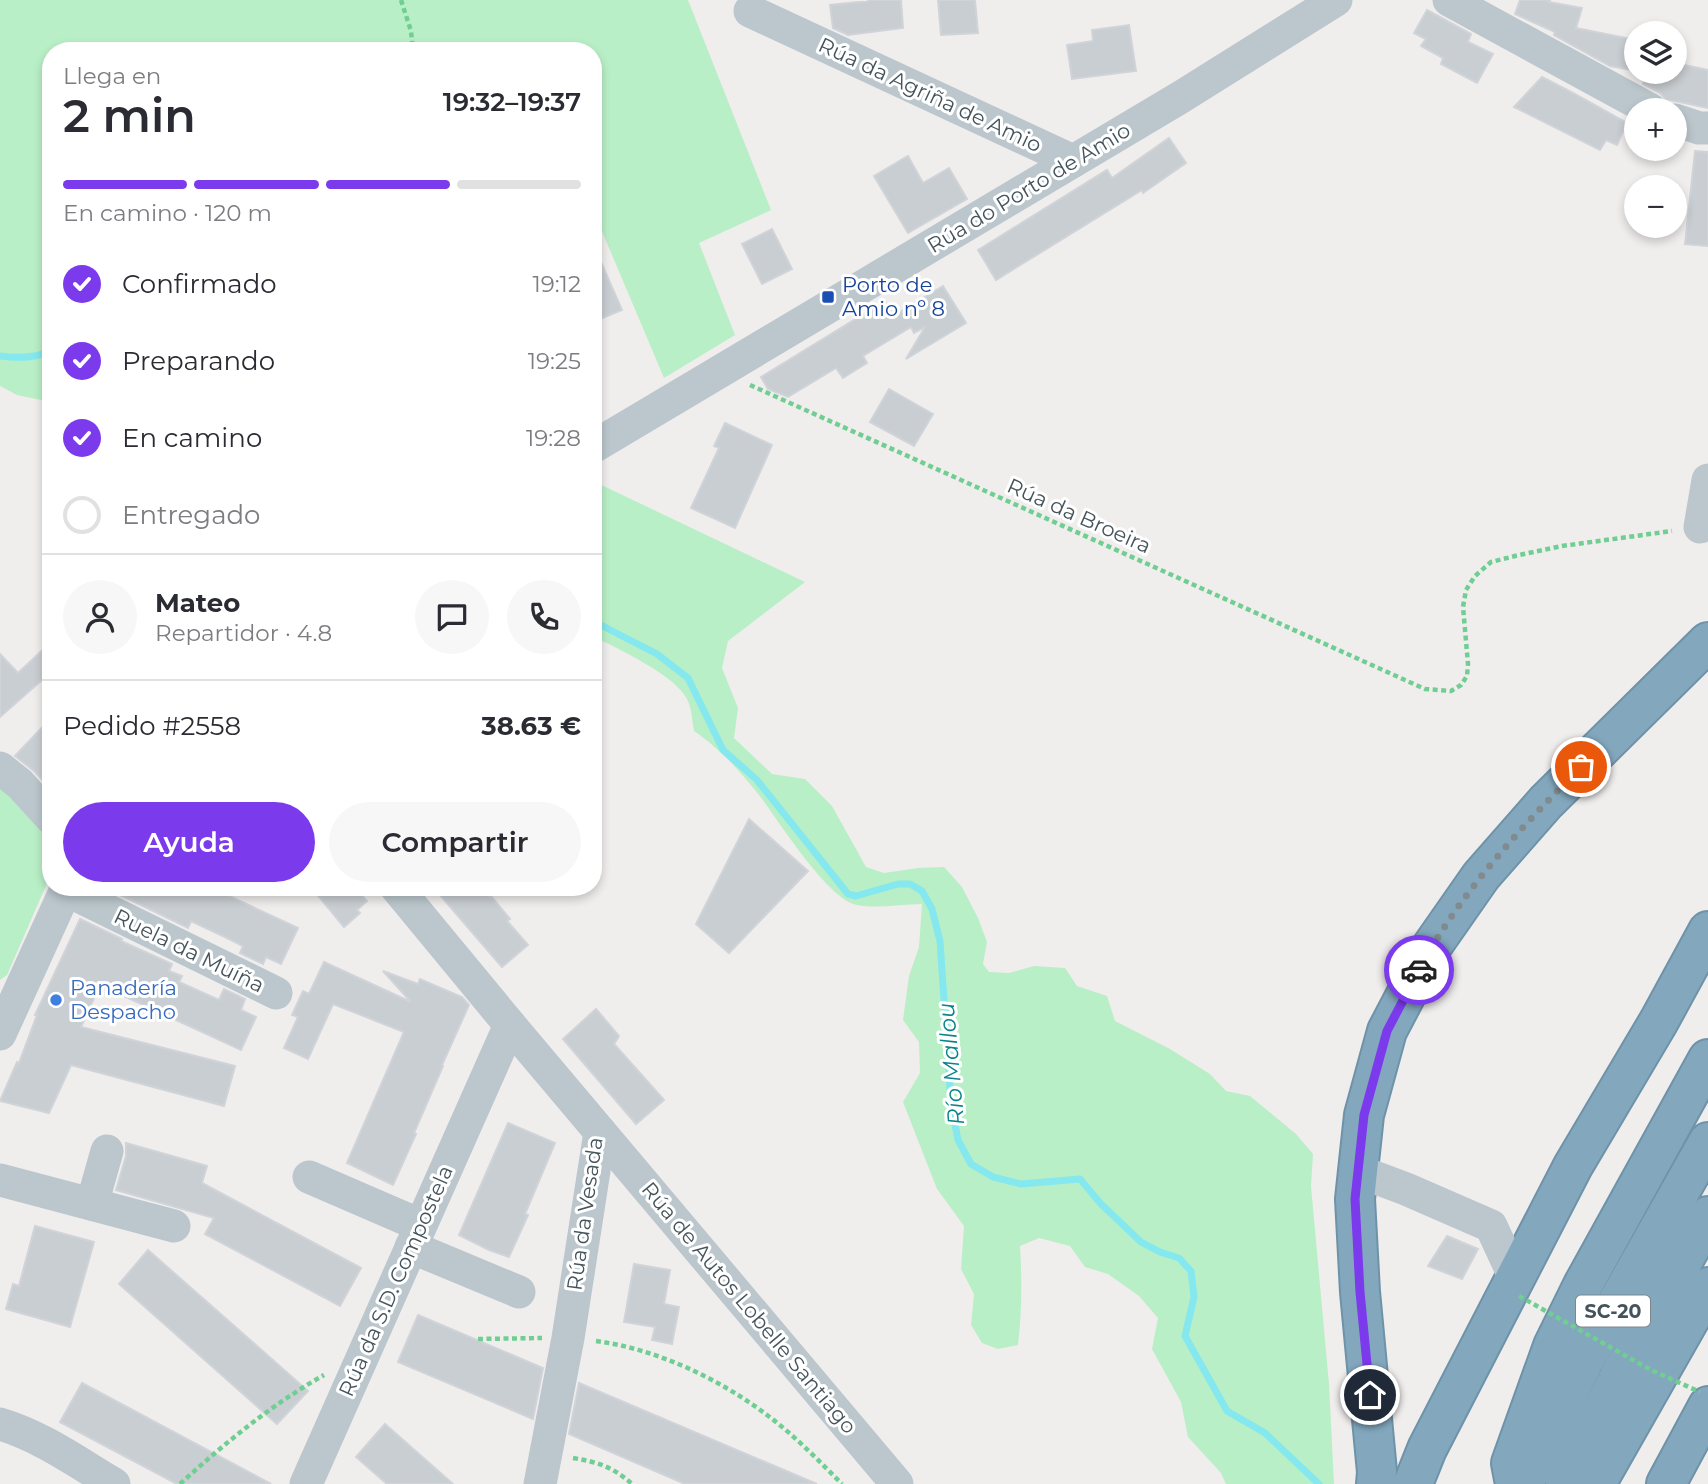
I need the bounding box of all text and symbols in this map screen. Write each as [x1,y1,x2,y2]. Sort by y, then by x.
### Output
map controls [1624,21,1687,238]
button: layers [1624,21,1687,84]
street label: Rúa da Agriña de Amio [815,32,1046,157]
text: Llega en [63,62,161,90]
text: 19:32–19:37 [443,86,581,118]
text: 2 min [63,87,196,144]
button: + [1624,98,1687,161]
street label: Rúa do Porto de Amio [923,117,1135,258]
button: − [1624,175,1687,238]
text: En camino · 120 m [63,199,272,227]
icon: check [63,265,101,303]
text: Confirmado [122,268,277,300]
text: 19:12 [532,270,581,298]
place label: Porto de Amio nº 8 [842,272,945,321]
marker: Porto de Amio nº 8 [820,289,836,305]
icon: check [63,342,101,380]
text: Preparando [122,345,275,377]
text: 19:25 [528,347,581,375]
icon: check [63,419,101,457]
text: En camino [122,422,262,454]
text: 19:28 [526,424,581,452]
street label: Rúa da Broeira [1003,473,1155,558]
text: Entregado [122,499,260,531]
button: person [63,580,137,654]
button: chat [415,580,489,654]
button: phone [507,580,581,654]
text: Mateo [155,587,240,619]
text: Repartidor · 4.8 [155,619,332,647]
text: Pedido #2558 [63,710,241,742]
text: 38.63 € [481,710,581,742]
pin [1551,737,1611,797]
icon: bag [1562,748,1600,786]
button: Ayuda [63,802,315,882]
button: Compartir [329,802,581,882]
street label: Ruela da Muíña [110,903,268,998]
courier [1384,935,1454,1005]
icon: car [1400,951,1438,989]
place label: Panadería Despacho [70,975,177,1024]
marker: Panadería Despacho [48,992,64,1008]
water label: Río Mallou [932,1001,970,1127]
street label: Rúa da Vesada [561,1136,608,1292]
street label: Rúa da S.D. Compostela [333,1161,458,1400]
street label: Rúa de Autos Lobelle Santiago [637,1177,862,1439]
road number: SC-20 [1576,1296,1650,1326]
pin [1340,1365,1400,1425]
icon: home [1351,1376,1389,1414]

